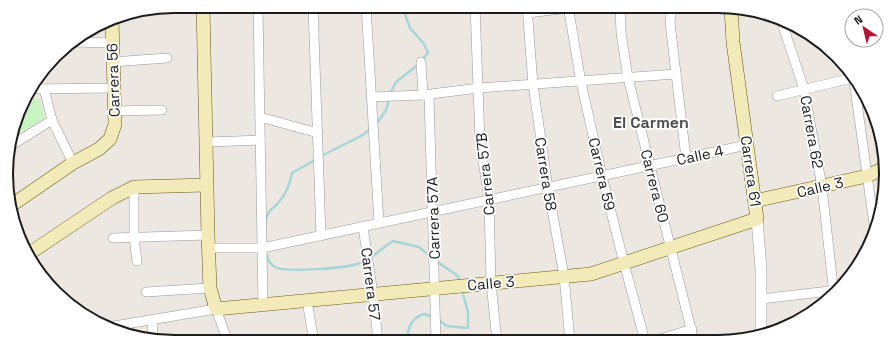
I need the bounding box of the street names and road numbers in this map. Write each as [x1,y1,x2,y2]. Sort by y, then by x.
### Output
street label: Carrera 56 [102,43,124,117]
street label: Carrera 62 [796,94,828,170]
street label: Carrera 57B [471,132,499,216]
street label: Carrera 61 [737,134,765,208]
street label: Carrera 58 [531,136,561,212]
street label: Carrera 59 [584,136,620,212]
street label: Calle 4 [675,141,725,169]
street label: Carrera 60 [637,147,673,225]
street label: Calle 3 [795,172,845,202]
street label: Carrera 57A [422,176,444,260]
street label: Carrera 57 [357,246,385,322]
street label: Calle 3 [467,271,515,295]

